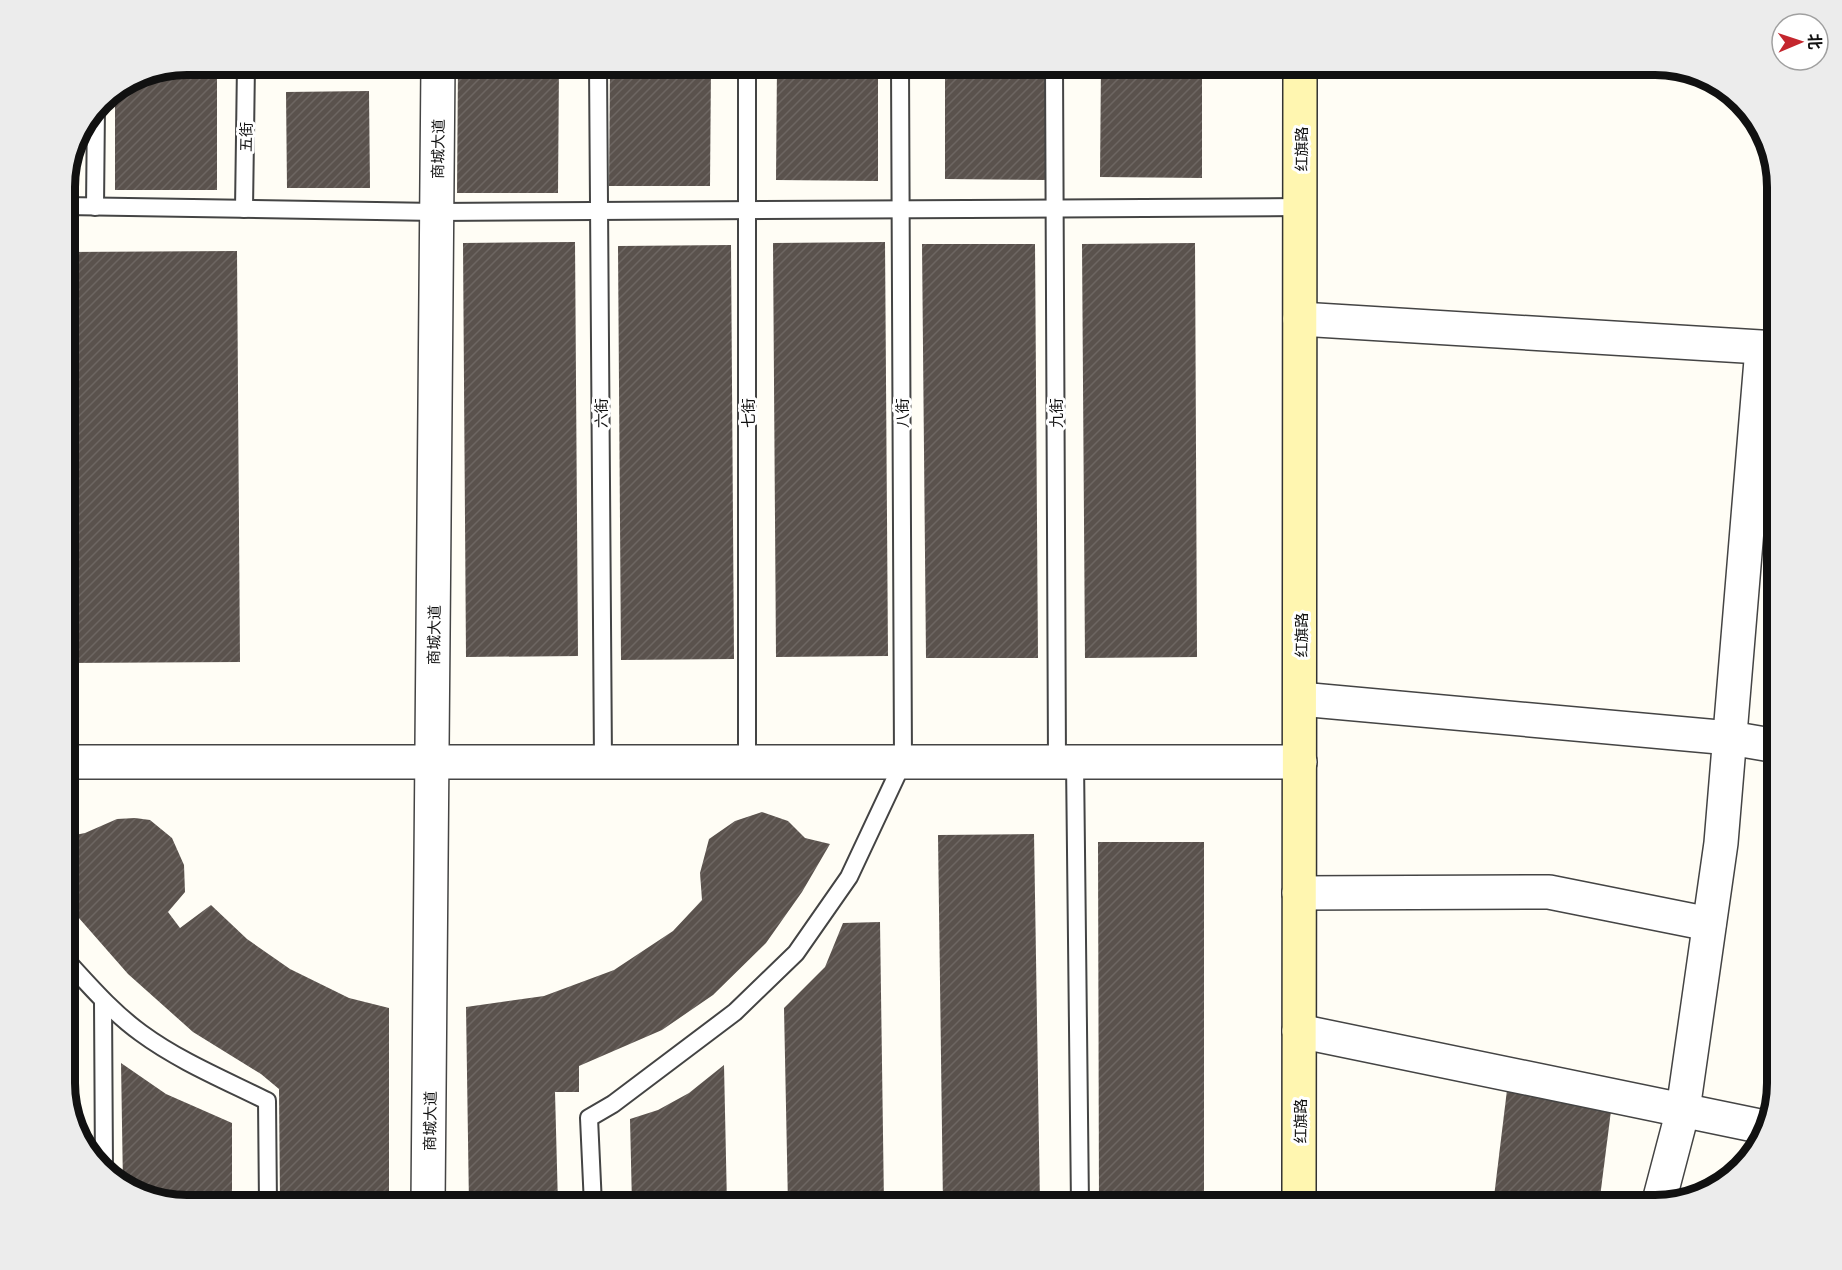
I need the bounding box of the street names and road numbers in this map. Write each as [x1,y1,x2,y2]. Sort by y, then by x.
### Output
street label: 商城大道 [426,119,448,179]
street label: 五街 [234,122,256,152]
street label: 红旗路 [1290,126,1311,172]
street label: 六街 [590,398,611,428]
street label: 七街 [737,398,758,428]
street label: 八街 [891,398,912,428]
street label: 九街 [1045,398,1066,428]
street label: 商城大道 [422,605,444,665]
street label: 红旗路 [1290,612,1311,658]
street label: 商城大道 [418,1091,440,1151]
street label: 红旗路 [1289,1098,1310,1144]

